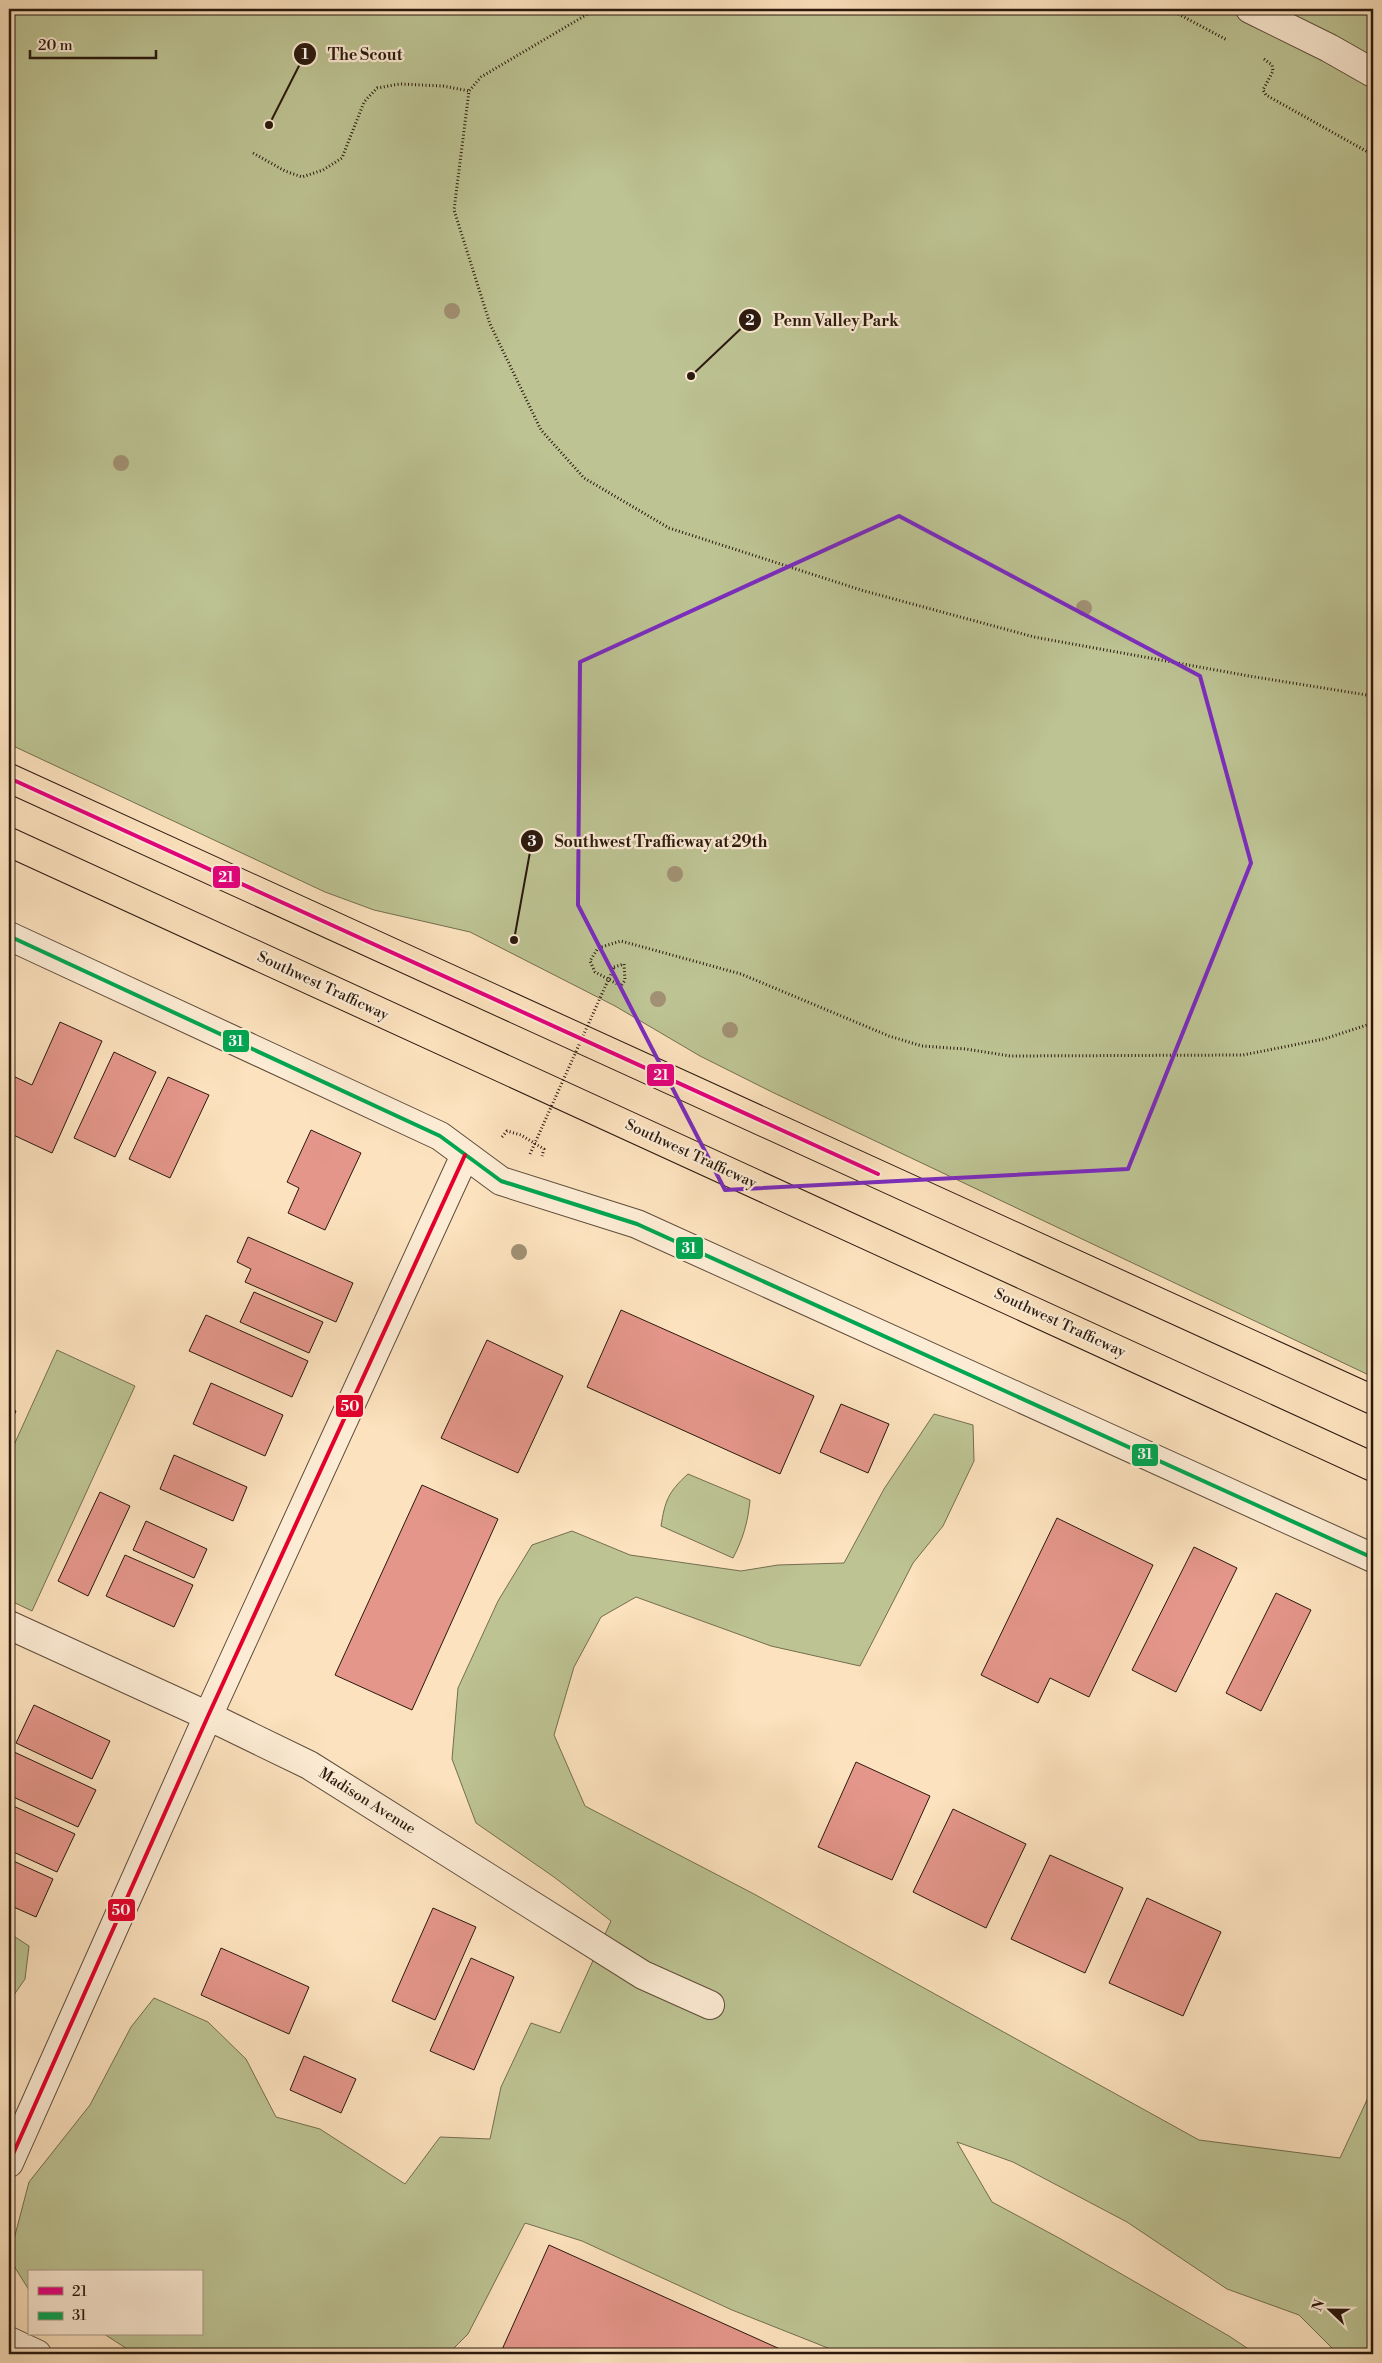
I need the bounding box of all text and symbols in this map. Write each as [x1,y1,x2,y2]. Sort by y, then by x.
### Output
scale bar [30,28,156,60]
text: 20 m [38,36,73,55]
callout: The Scout [292,39,412,70]
text: 1 [301,45,309,64]
text: The Scout [328,45,403,65]
callout: Penn Valley Park [738,305,908,336]
text: 2 [745,311,755,330]
text: Penn Valley Park [773,311,900,331]
callout: Southwest Trafficway at 29th [519,826,777,857]
text: 3 [527,832,537,851]
text: Southwest Trafficway at 29th [554,832,768,852]
line badge: 21 [212,865,241,889]
text: 21 [218,869,234,887]
street label: Southwest Trafficway [254,947,392,1025]
line badge: 31 [222,1029,250,1053]
text: 31 [229,1033,244,1051]
line badge: 21 [646,1063,675,1087]
text: 21 [653,1067,669,1085]
street label: Southwest Trafficway [622,1115,760,1193]
line badge: 31 [675,1236,704,1260]
text: 31 [682,1240,697,1258]
street label: Southwest Trafficway [991,1284,1129,1362]
line badge: 50 [335,1394,364,1418]
text: 50 [341,1398,359,1416]
line badge: 31 [1131,1443,1159,1467]
text: 31 [1138,1446,1153,1464]
street label: Madison Avenue [315,1764,419,1838]
line badge: 50 [107,1898,136,1922]
text: 50 [112,1902,130,1920]
legend [28,2270,202,2336]
text: 21 [72,2282,88,2301]
north arrow [1304,2286,1354,2336]
text: N [1308,2297,1329,2314]
text: 31 [72,2306,87,2325]

